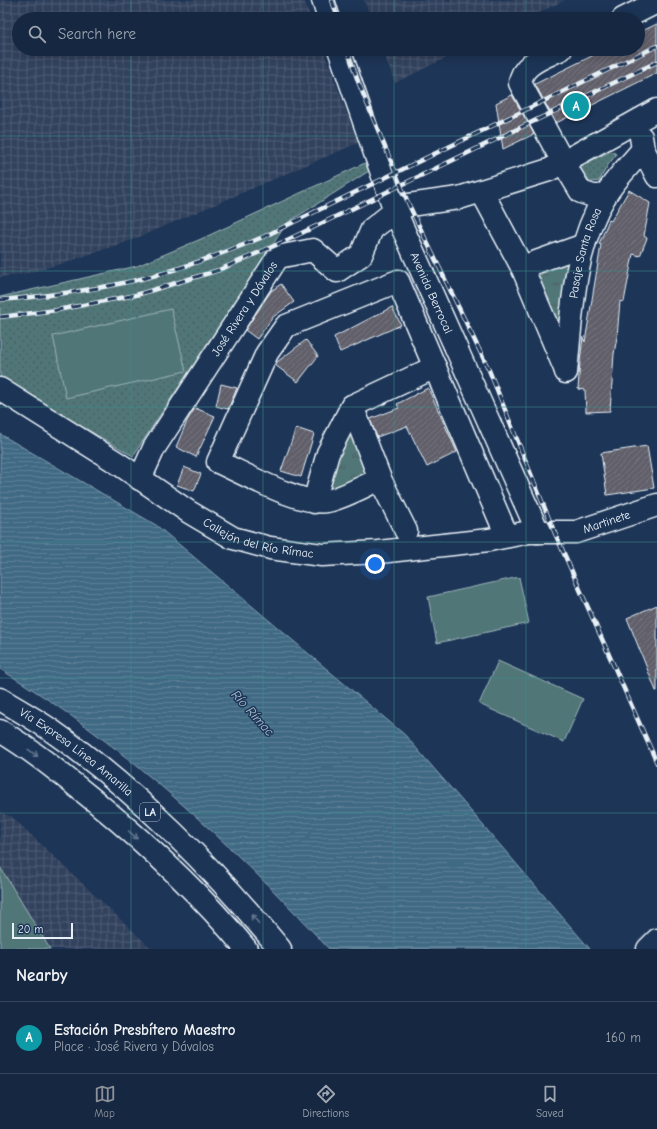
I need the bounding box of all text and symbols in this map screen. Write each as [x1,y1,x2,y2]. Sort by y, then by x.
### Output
search box [12,12,645,56]
icon: search [26,23,48,45]
text: Search here [58,25,136,43]
pin: A [563,91,589,121]
street label: Pasaje Santa Rosa [566,205,604,299]
street label: Avenida Berrocal [407,250,456,336]
street label: José Rivera y Dávalos [208,259,280,359]
street label: Martinete [581,507,632,536]
street label: Callejón del Río Rímac [201,515,315,561]
your location [365,554,385,574]
water label: Río Rímac [229,687,277,739]
street label: Vía Expresa Línea Amarilla [17,705,136,799]
one-way arrow [27,749,38,757]
road number: LA [140,803,160,821]
one-way arrow [128,830,138,839]
one-way arrow [251,914,260,924]
scale bar [12,921,73,940]
text: 20 m [18,923,43,936]
text: Nearby [16,966,67,985]
text: Estación Presbítero Maestro [54,1021,235,1039]
text: A [25,1030,33,1045]
text: 160 m [606,1030,641,1045]
text: Place · José Rivera y Dávalos [54,1039,214,1054]
tab: Map [94,1083,116,1120]
tab: Directions [303,1083,349,1120]
tab: Saved [536,1083,563,1120]

